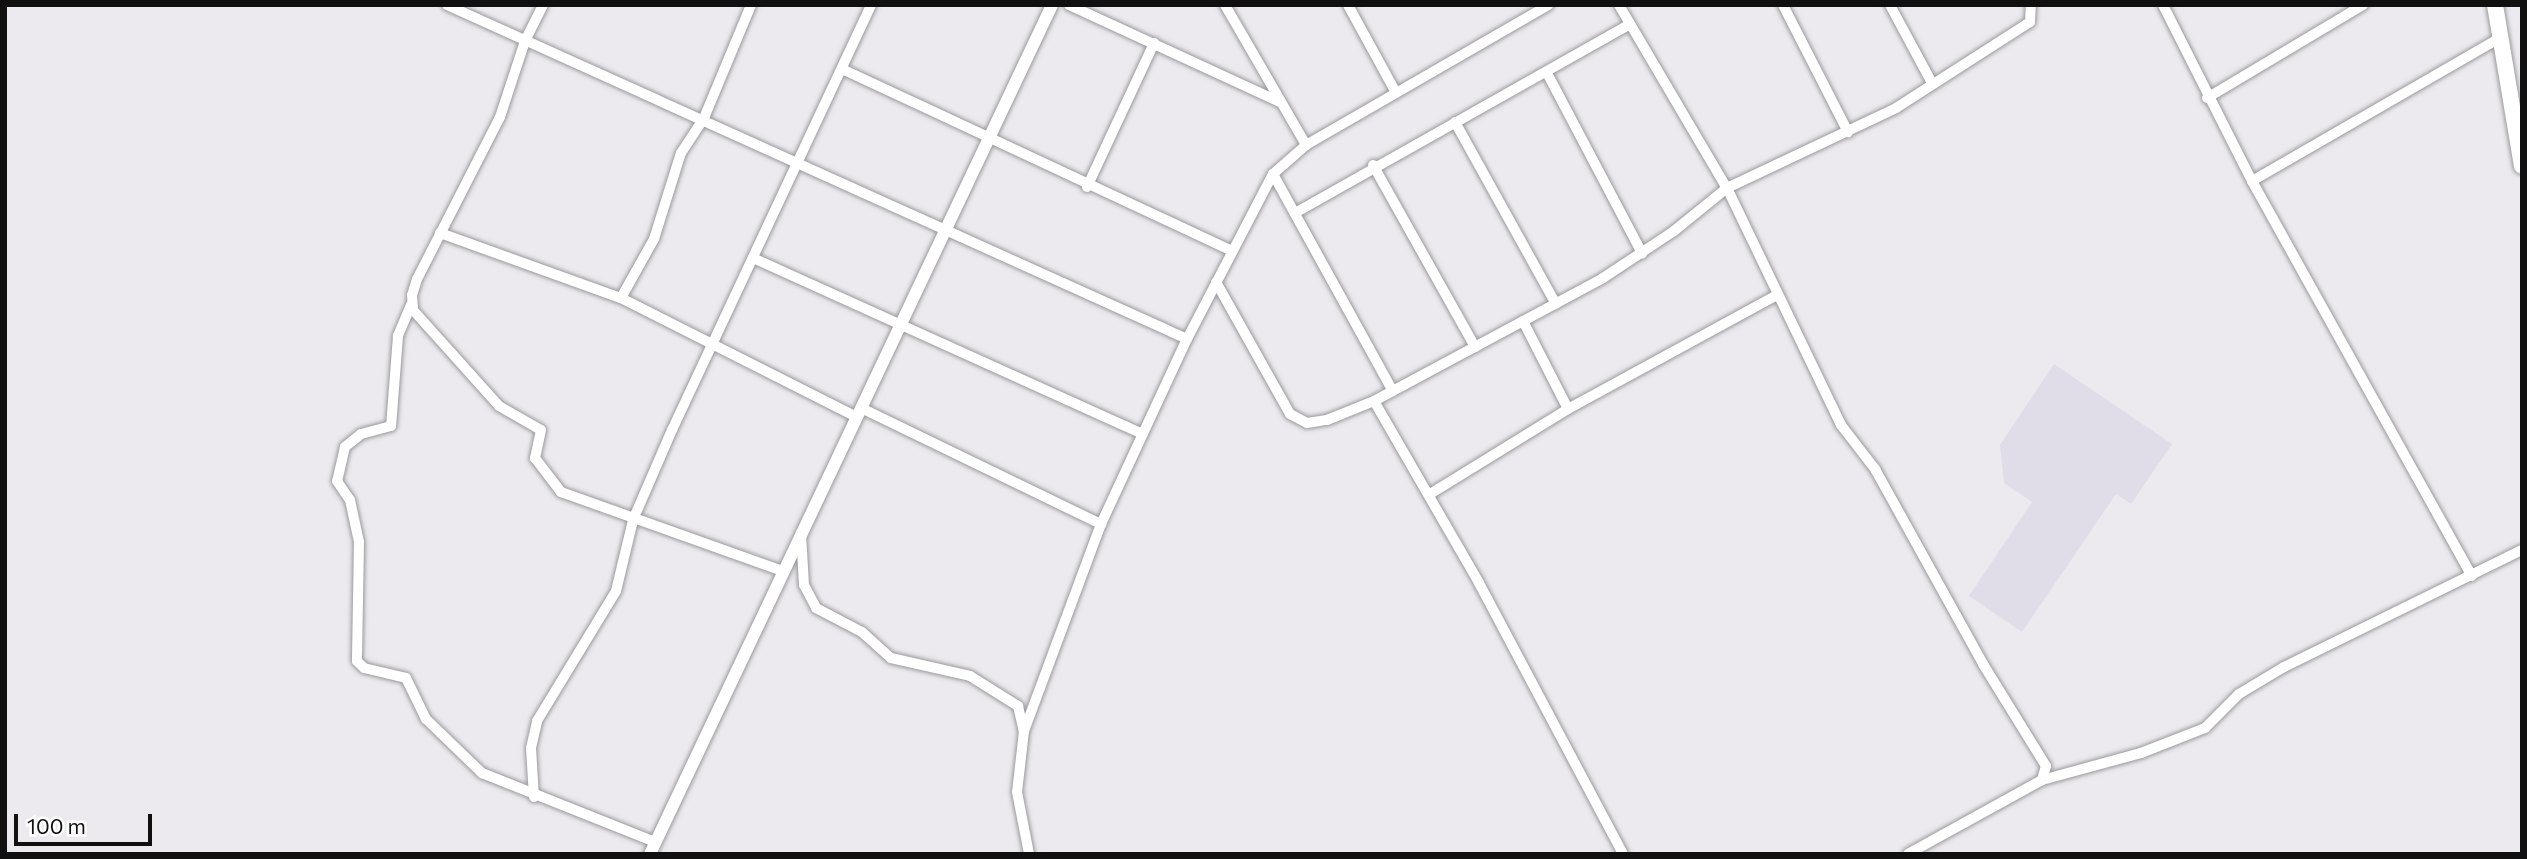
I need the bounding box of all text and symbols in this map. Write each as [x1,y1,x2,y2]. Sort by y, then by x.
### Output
scale bar [18,800,156,844]
text: 100 m [27,813,86,838]

